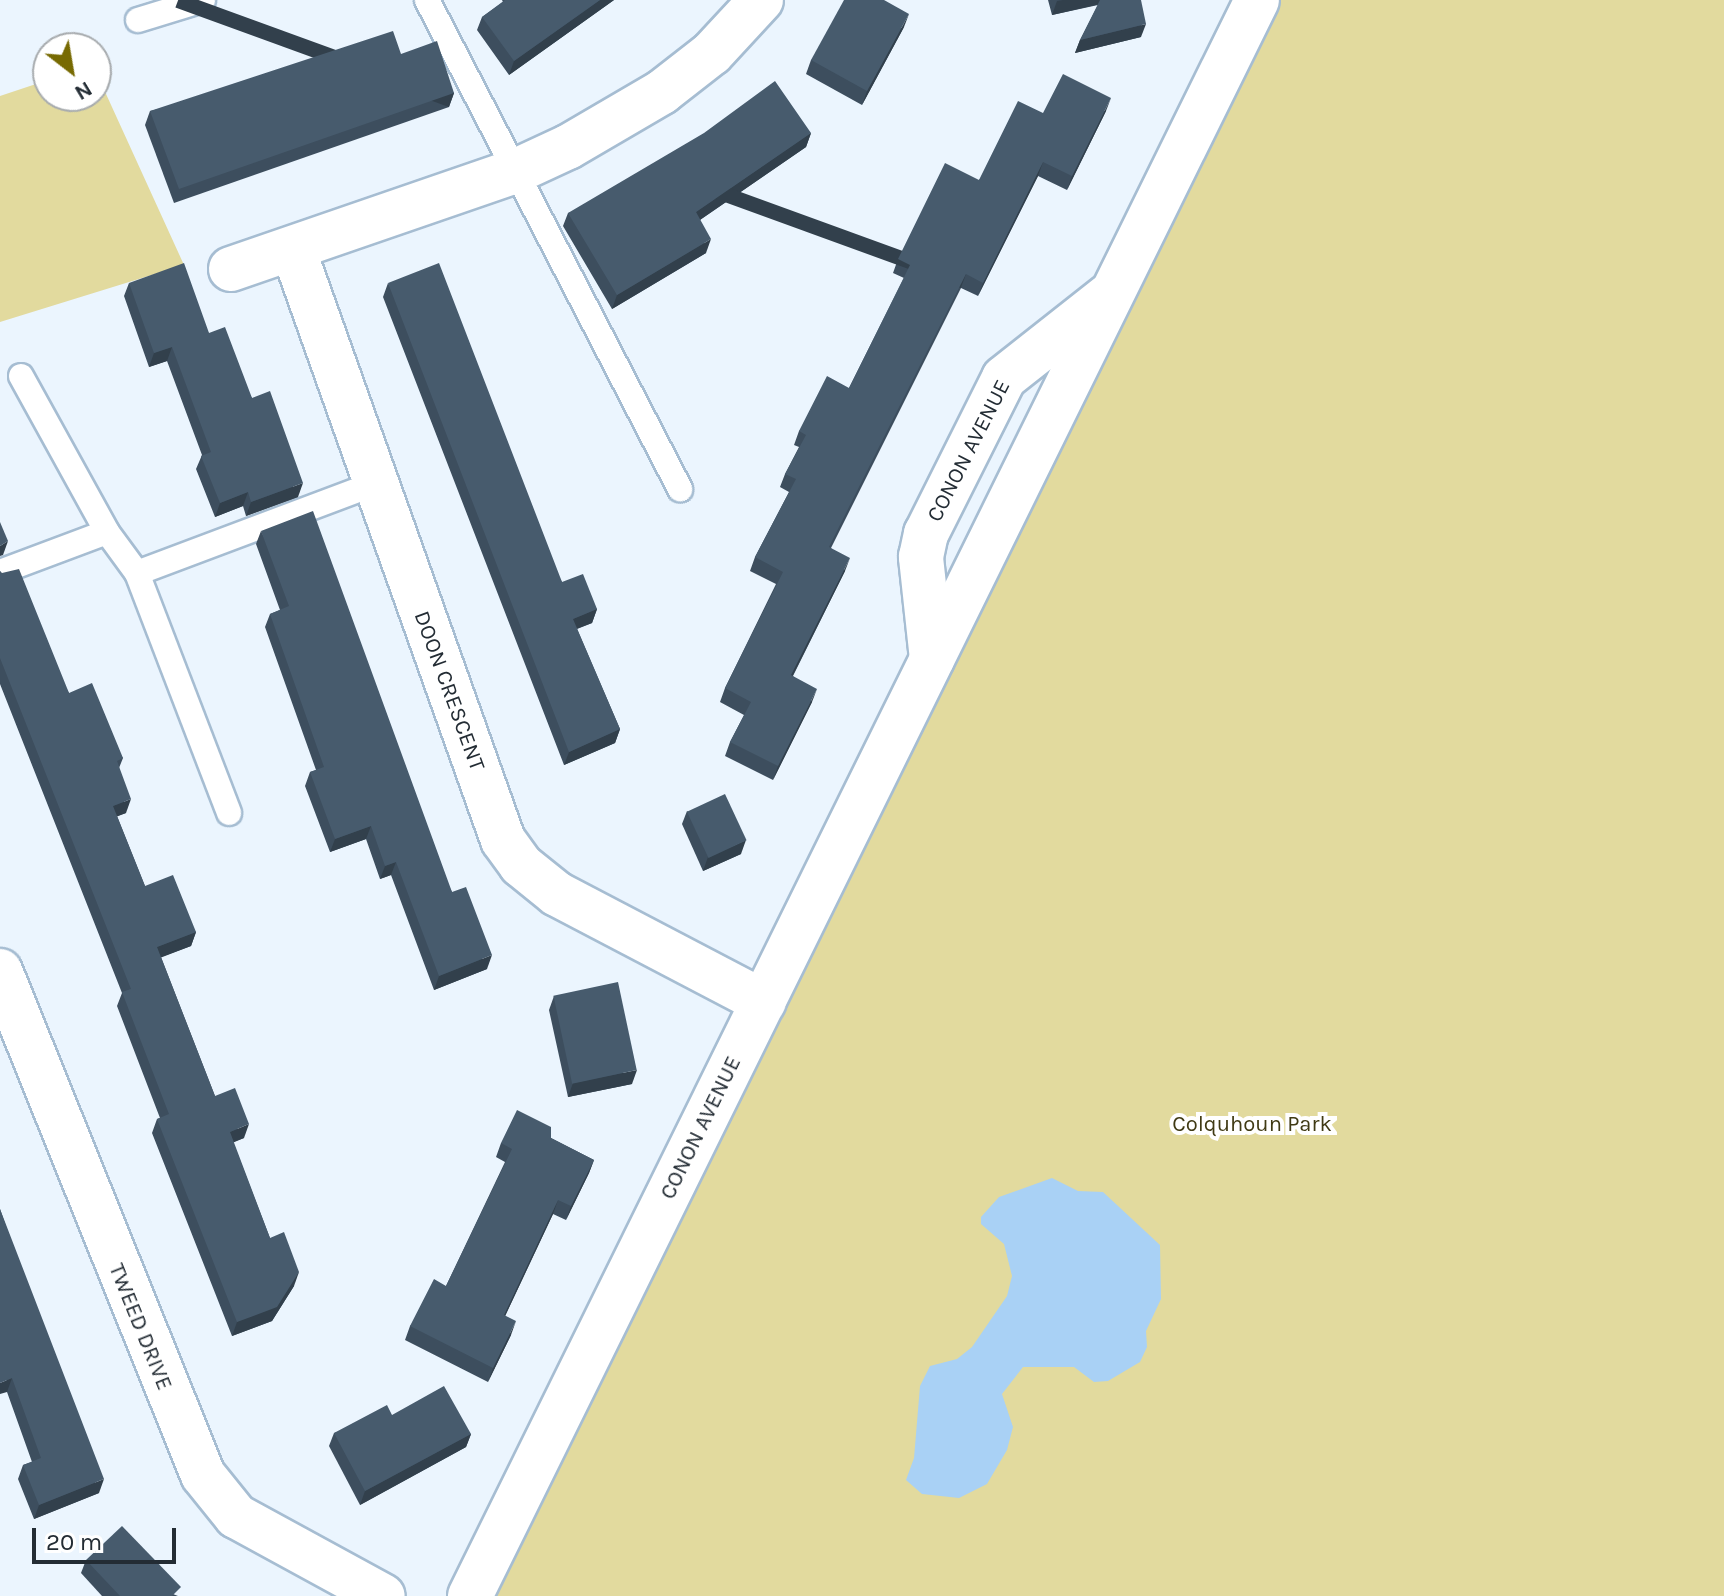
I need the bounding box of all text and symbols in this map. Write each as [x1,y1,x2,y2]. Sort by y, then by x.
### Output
north arrow [32,32,112,112]
text: N [70,76,97,106]
street label: CONON AVENUE [922,376,1016,526]
street label: DOON CRESCENT [408,608,490,774]
street label: CONON AVENUE [655,1052,747,1204]
park label: Colquhoun Park [1172,1112,1332,1138]
street label: TWEED DRIVE [103,1260,177,1394]
scale bar [36,1512,180,1562]
text: 20 m [46,1528,102,1556]

